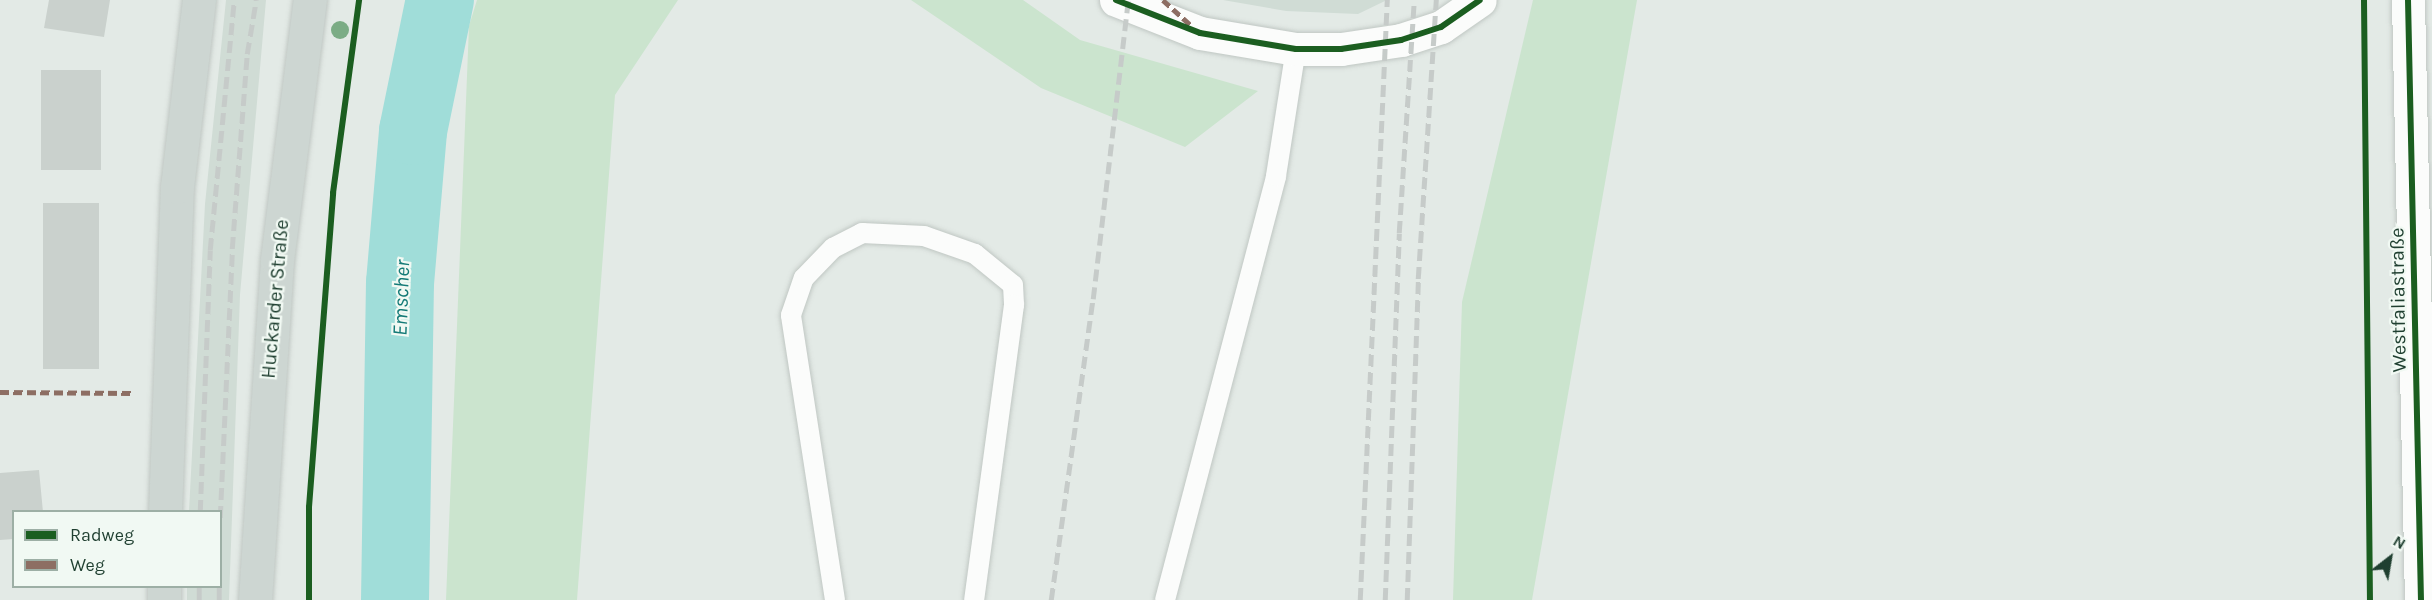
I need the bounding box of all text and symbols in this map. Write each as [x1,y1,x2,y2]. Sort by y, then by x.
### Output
street label: Huckarder Straße [256,218,294,380]
street label: Westfaliastraße [2385,227,2411,373]
water label: Emscher [387,259,415,337]
legend [12,510,222,588]
text: Radweg [70,524,134,546]
north arrow [2360,528,2420,588]
text: N [2390,531,2409,553]
text: Weg [70,554,105,576]

